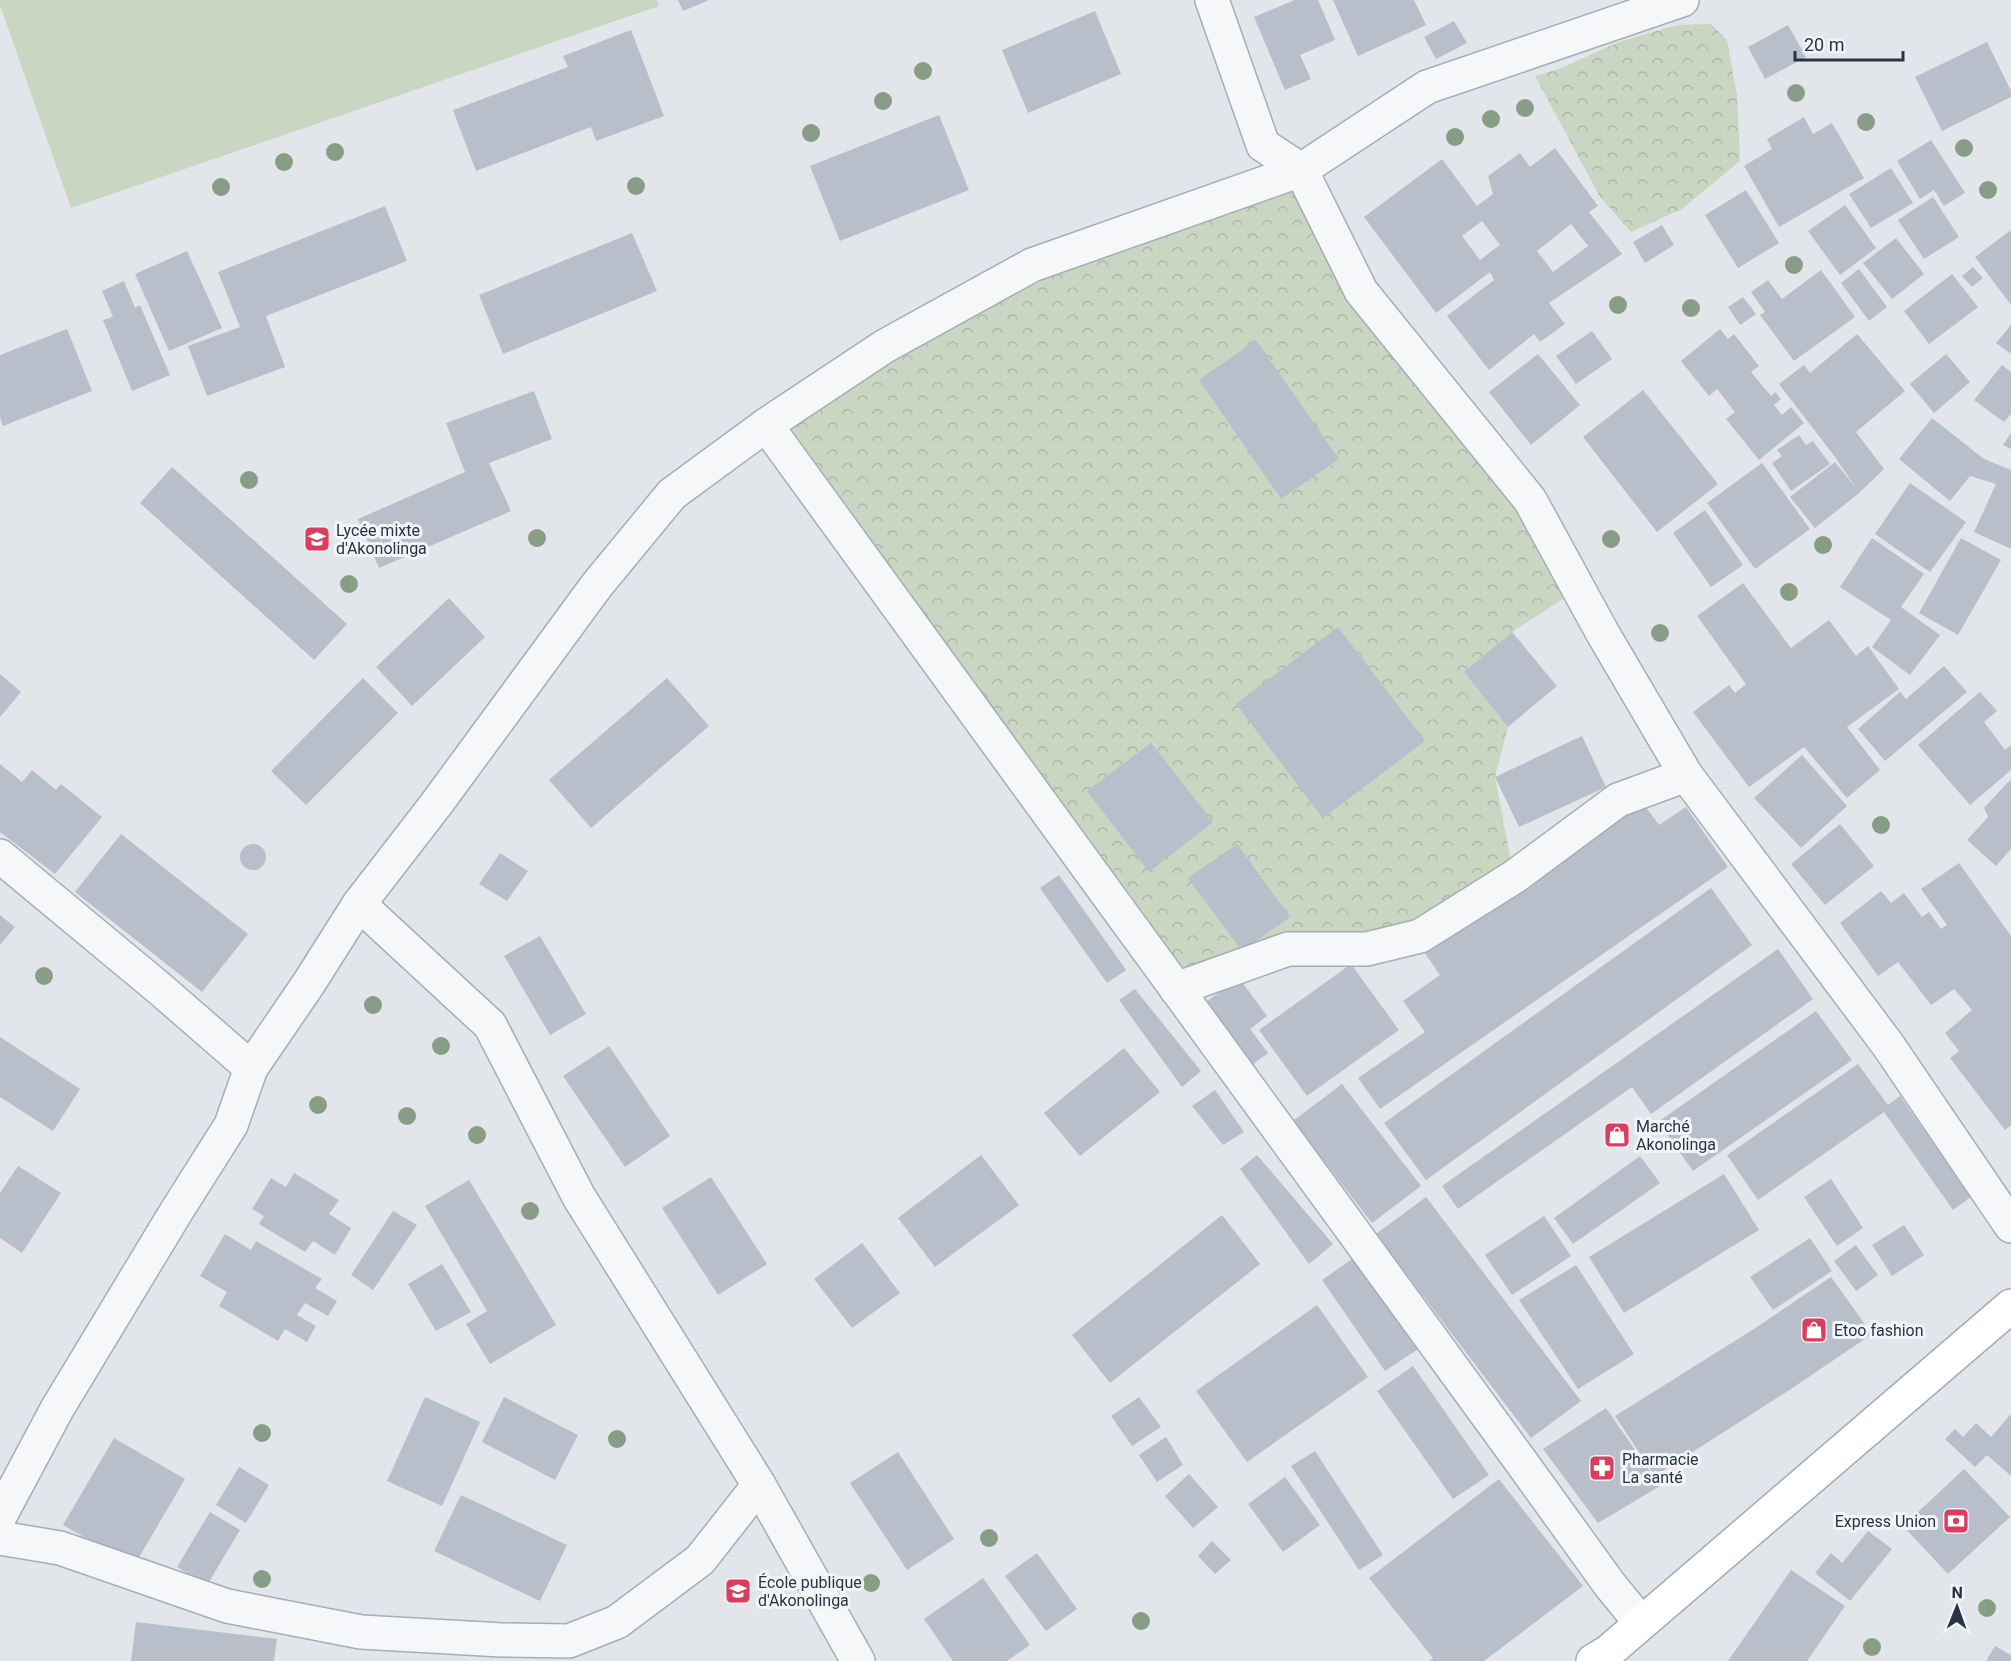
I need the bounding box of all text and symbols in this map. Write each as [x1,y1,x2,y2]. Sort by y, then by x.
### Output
scale bar [1795,24,1903,62]
text: 20 m [1804,34,1844,55]
place label: Lycée mixte d'Akonolinga [336,521,427,558]
school or university icon: Lycée mixte d'Akonolinga [302,524,332,554]
place label: Marché Akonolinga [1636,1117,1716,1154]
shop icon: Marché Akonolinga [1602,1120,1632,1150]
shop icon: Etoo fashion [1799,1315,1829,1345]
place label: Etoo fashion [1834,1321,1924,1340]
place label: Pharmacie La santé [1622,1450,1699,1487]
pharmacy icon: Pharmacie La santé [1587,1453,1617,1483]
bank icon: Express Union [1941,1506,1971,1536]
place label: Express Union [1835,1512,1936,1531]
place label: École publique d'Akonolinga [758,1573,862,1610]
school or university icon: École publique d'Akonolinga [723,1576,753,1606]
north arrow [1927,1577,1987,1637]
text: N [1951,1583,1963,1602]

